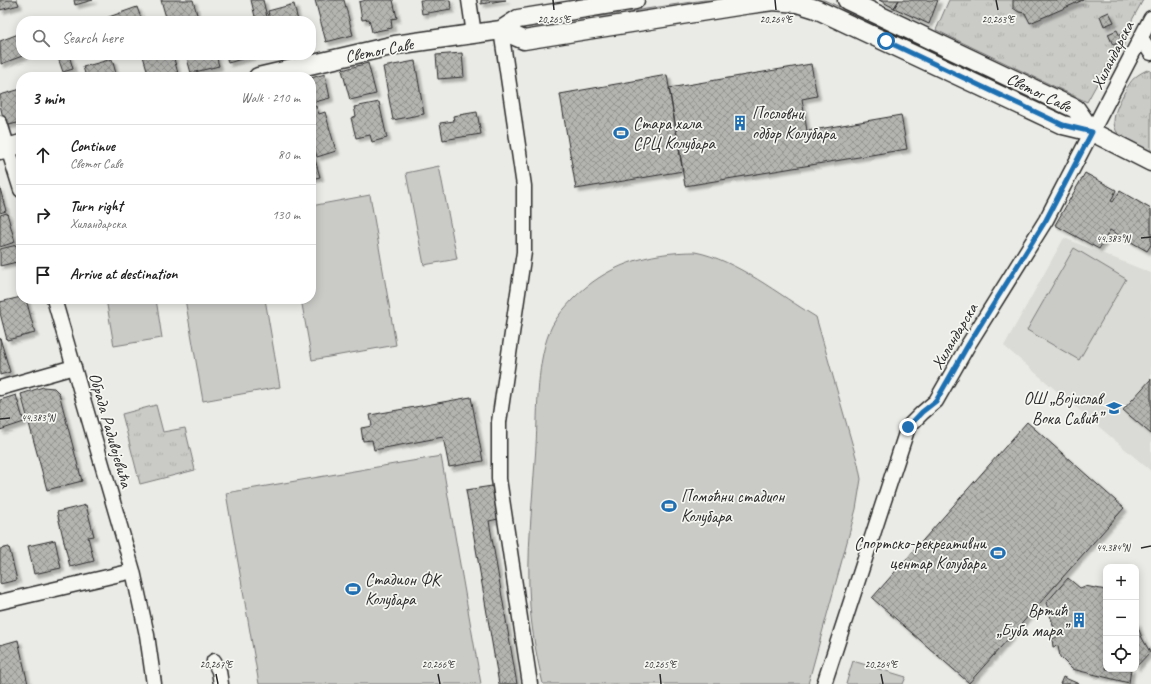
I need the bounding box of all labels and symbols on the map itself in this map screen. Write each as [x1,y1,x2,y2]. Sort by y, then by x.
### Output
text: 20.265°E [538,13,572,26]
text: 20.264°E [760,13,794,26]
text: 20.263°E [982,13,1016,26]
street label: Хиландарска [1086,16,1139,93]
route start [877,32,895,50]
street label: Светог Саве [343,33,416,67]
street label: Светог Саве [1003,68,1076,118]
place label: Пословни одбор Колубара [752,103,838,144]
place label: Стара хала СРЦ Колубара [633,113,716,154]
building icon: Пословни одбор Колубара [731,114,749,132]
sports icon: Стара хала СРЦ Колубара [612,124,630,142]
text: 44.383°N [1096,232,1132,245]
street label: Хиландарска [927,298,983,373]
street label: Обрада Радивојевића [84,370,137,492]
place label: ОШ „Војислав Вока Савић” [1024,388,1106,429]
school or university icon: ОШ „Војислав Вока Савић” [1105,399,1123,417]
text: 44.383°N [21,411,57,424]
route end [899,418,917,436]
place label: Помоћни стадион Колубара [681,486,785,527]
sports icon: Помоћни стадион Колубара [660,497,678,515]
place label: Спортско-рекреативни центар Колубара [854,533,988,574]
text: 44.384°N [1096,541,1132,554]
sports icon: Спортско-рекреативни центар Колубара [989,544,1007,562]
place label: Стадион ФК Колубара [365,569,442,610]
sports icon: Стадион ФК Колубара [344,580,362,598]
place label: Вртић „Буба мара” [997,600,1071,641]
building icon: Вртић „Буба мара” [1070,611,1088,629]
text: 20.267°E [200,658,234,671]
text: 20.266°E [422,658,456,671]
text: 20.265°E [644,658,678,671]
text: 20.264°E [865,658,899,671]

